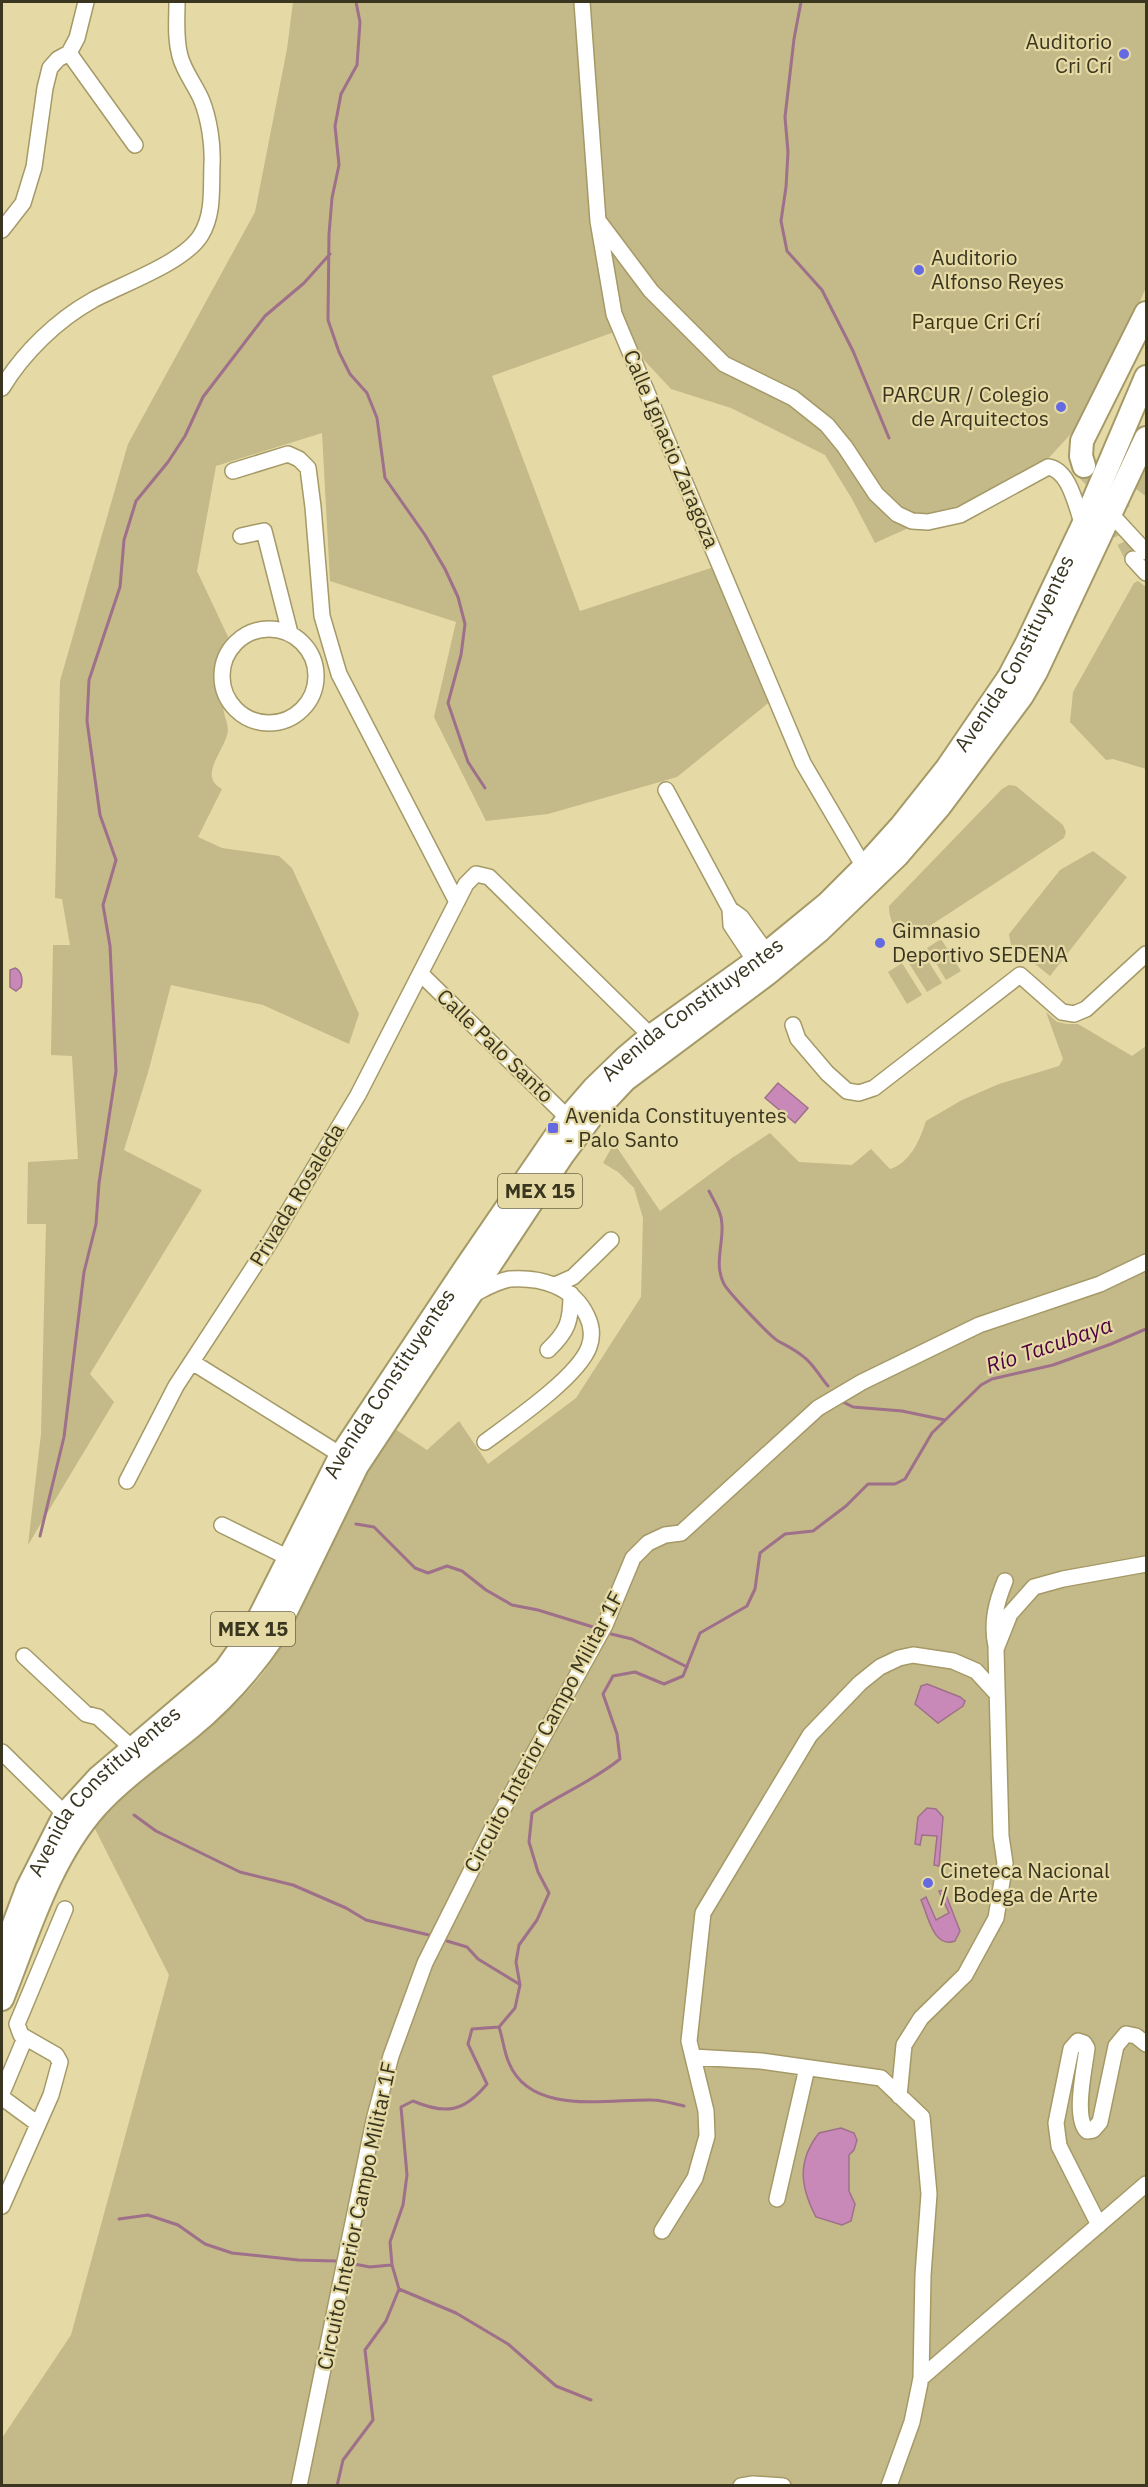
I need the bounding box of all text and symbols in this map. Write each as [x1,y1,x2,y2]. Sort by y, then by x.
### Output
place label: Auditorio Cri Crí [1025,27,1112,79]
marker: Auditorio Cri Crí [1117,47,1131,61]
place label: Auditorio Alfonso Reyes [931,243,1064,295]
marker: Auditorio Alfonso Reyes [912,263,926,277]
park label: Parque Cri Crí [912,307,1040,335]
street label: Calle Ignacio Zaragoza [617,345,726,552]
place label: PARCUR / Colegio de Arquitectos [882,380,1049,432]
marker: PARCUR / Colegio de Arquitectos [1054,400,1068,414]
street label: Avenida Constituyentes [947,550,1080,757]
place label: Gimnasio Deportivo SEDENA [892,916,1068,968]
street label: Avenida Constituyentes [594,930,789,1087]
marker: Gimnasio Deportivo SEDENA [873,936,887,950]
street label: Calle Palo Santo [431,982,560,1108]
place label: Avenida Constituyentes - Palo Santo [565,1101,787,1153]
street label: Privada Rosaleda [242,1118,350,1271]
marker: Avenida Constituyentes - Palo Santo [546,1121,560,1135]
road number: MEX 15 [498,1174,582,1208]
street label: Avenida Constituyentes [316,1282,461,1483]
water label: Río Tacubaya [982,1309,1116,1380]
street label: Circuito Interior Campo Militar 1F [457,1586,629,1877]
road number: MEX 15 [211,1612,295,1646]
street label: Avenida Constituyentes [21,1699,186,1881]
place label: Cineteca Nacional / Bodega de Arte [940,1856,1110,1908]
marker: Cineteca Nacional / Bodega de Arte [921,1876,935,1890]
street label: Circuito Interior Campo Militar 1F [310,2059,402,2373]

